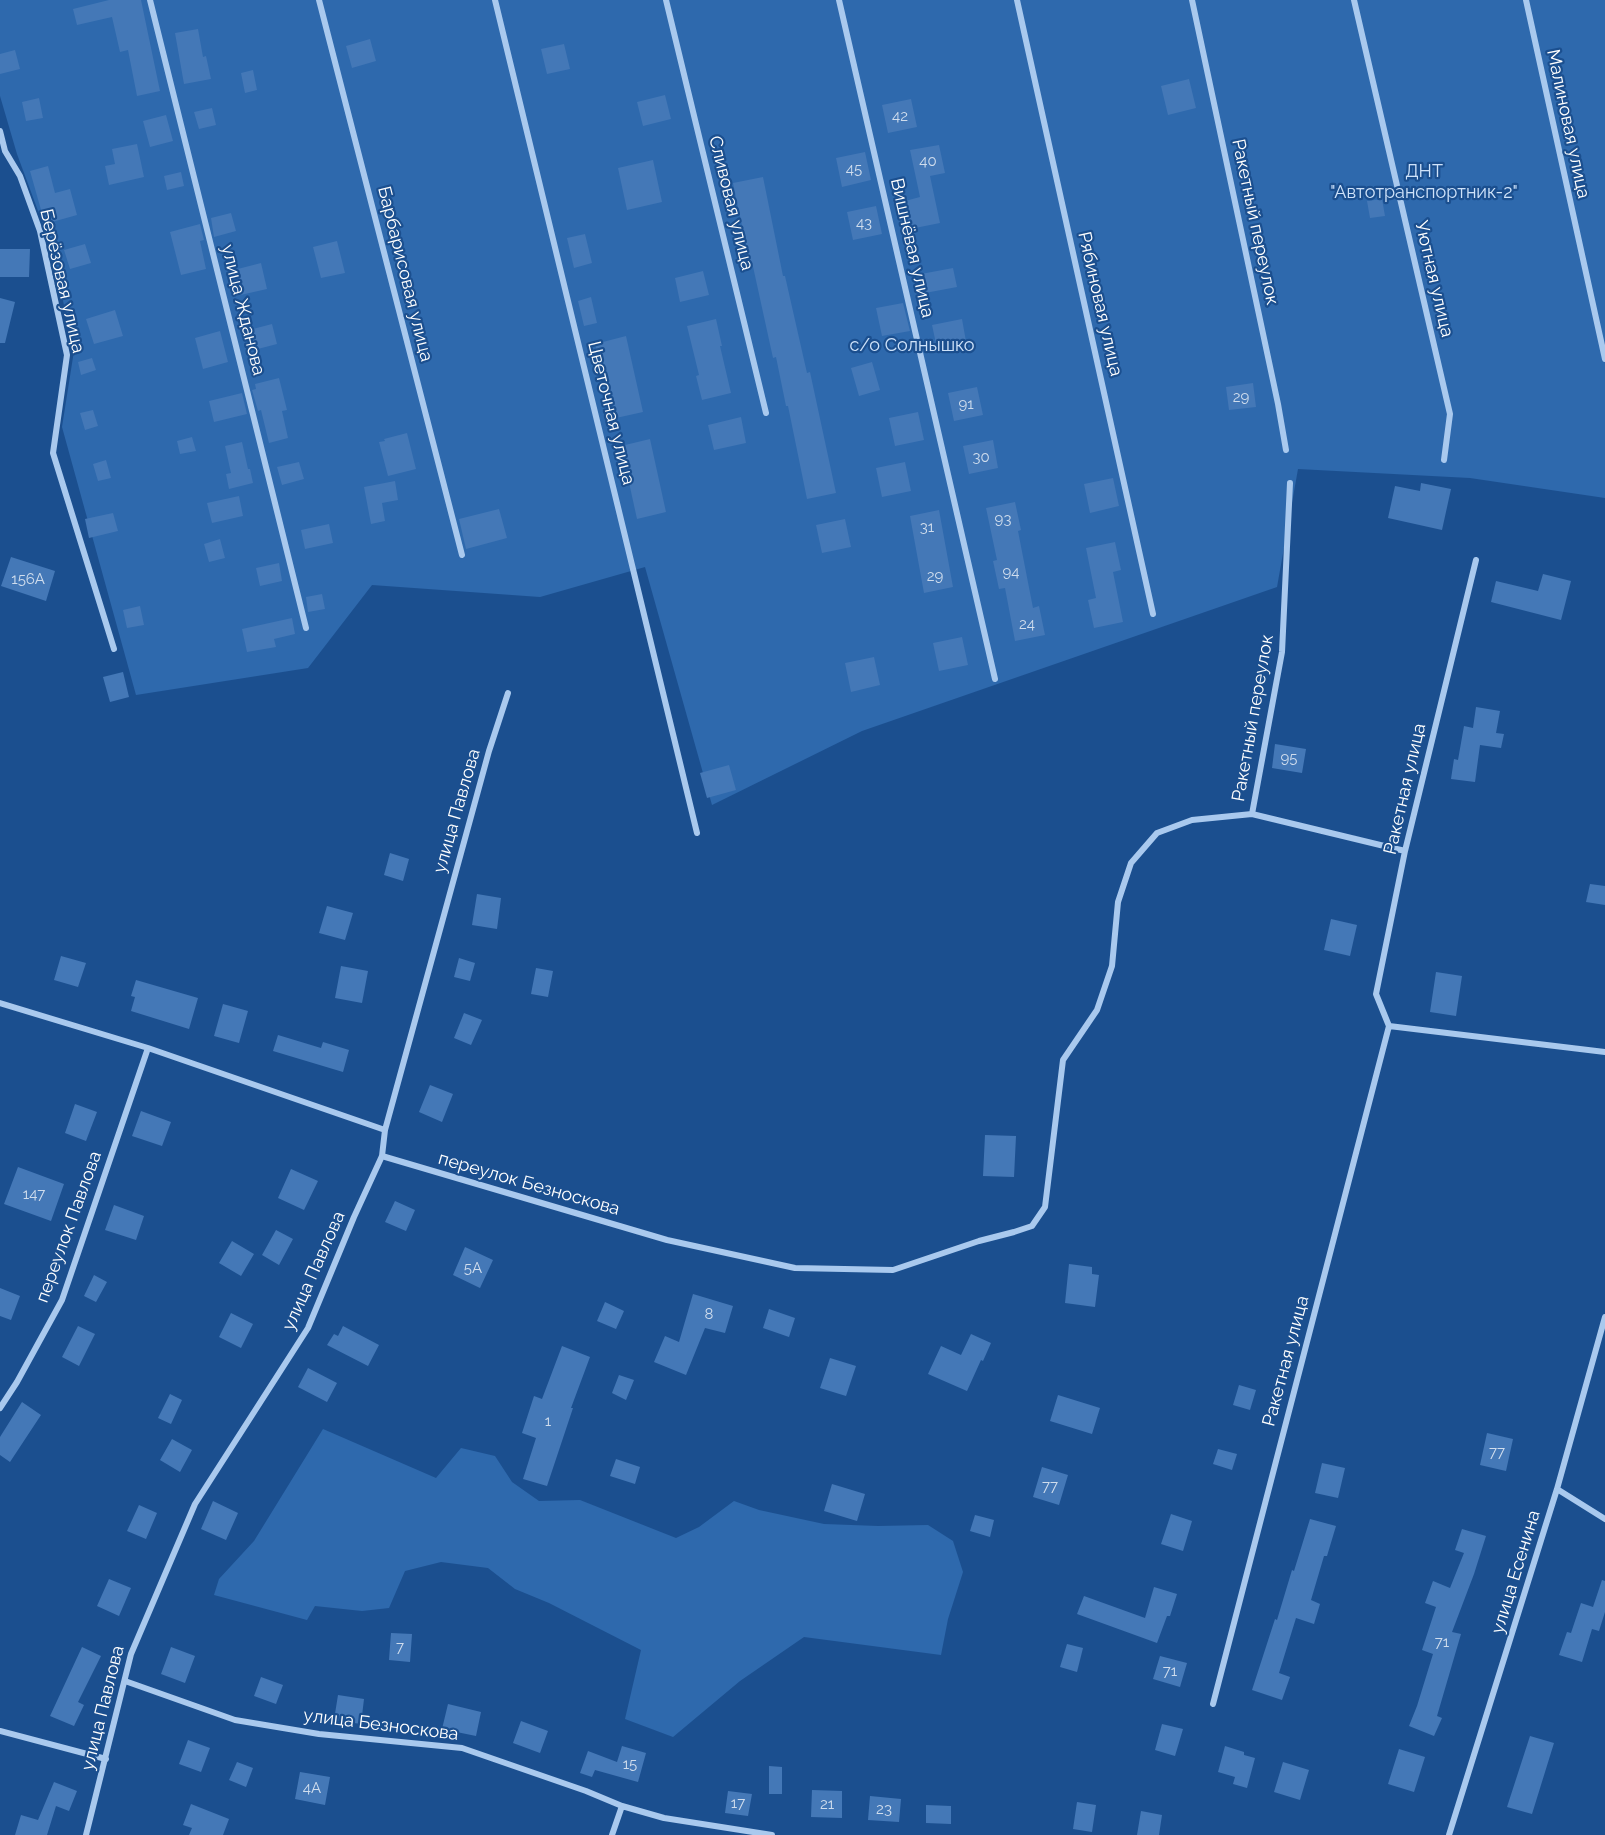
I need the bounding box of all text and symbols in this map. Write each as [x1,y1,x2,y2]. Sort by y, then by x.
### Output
street label: Малиновая улица [1542,47,1594,201]
house number: 42 [892,107,908,125]
street label: Сливовая улица [704,133,758,273]
street label: Ракетный переулок [1227,137,1283,307]
house number: 40 [919,152,937,170]
house number: 45 [846,160,862,178]
park label: ДНТ "Автотранспортник-2" [1330,161,1518,204]
street label: Вишнёвая улица [885,176,939,320]
street label: Барбарисовая улица [373,184,437,364]
street label: Берёзовая улица [35,207,89,355]
house number: 43 [856,214,872,232]
street label: Уютная улица [1410,219,1458,339]
street label: Рябиновая улица [1073,230,1127,378]
street label: улица Жданова [216,242,270,378]
park label: с/о Солнышко [849,335,975,357]
street label: Цветочная улица [583,339,639,487]
house number: 29 [1233,388,1249,406]
house number: 91 [958,395,974,413]
house number: 30 [972,448,990,466]
house number: 93 [995,510,1011,528]
house number: 31 [920,518,934,536]
house number: 94 [1003,563,1019,581]
house number: 29 [927,567,943,585]
house number: 156А [11,570,45,588]
house number: 24 [1019,615,1035,633]
street label: Ракетный переулок [1228,633,1278,803]
street label: Ракетная улица [1379,721,1431,857]
street label: улица Павлова [429,746,485,876]
house number: 95 [1281,749,1297,767]
street label: переулок Павлова [32,1148,106,1306]
street label: переулок Безноскова [436,1148,622,1220]
house number: 147 [23,1185,45,1203]
street label: улица Павлова [278,1208,350,1334]
house number: 5А [464,1259,482,1277]
street label: Ракетная улица [1258,1293,1314,1429]
house number: 8 [705,1305,713,1323]
house number: 1 [545,1412,551,1430]
house number: 77 [1489,1443,1505,1461]
house number: 77 [1042,1477,1058,1495]
street label: улица Есенина [1487,1508,1545,1636]
house number: 71 [1435,1633,1449,1651]
house number: 7 [396,1638,404,1656]
street label: улица Павлова [77,1643,129,1773]
house number: 71 [1163,1662,1177,1680]
street label: улица Безноскова [302,1705,460,1745]
house number: 15 [623,1755,637,1773]
house number: 4А [303,1779,321,1797]
house number: 17 [731,1794,745,1812]
house number: 21 [820,1795,834,1813]
house number: 23 [876,1800,892,1818]

